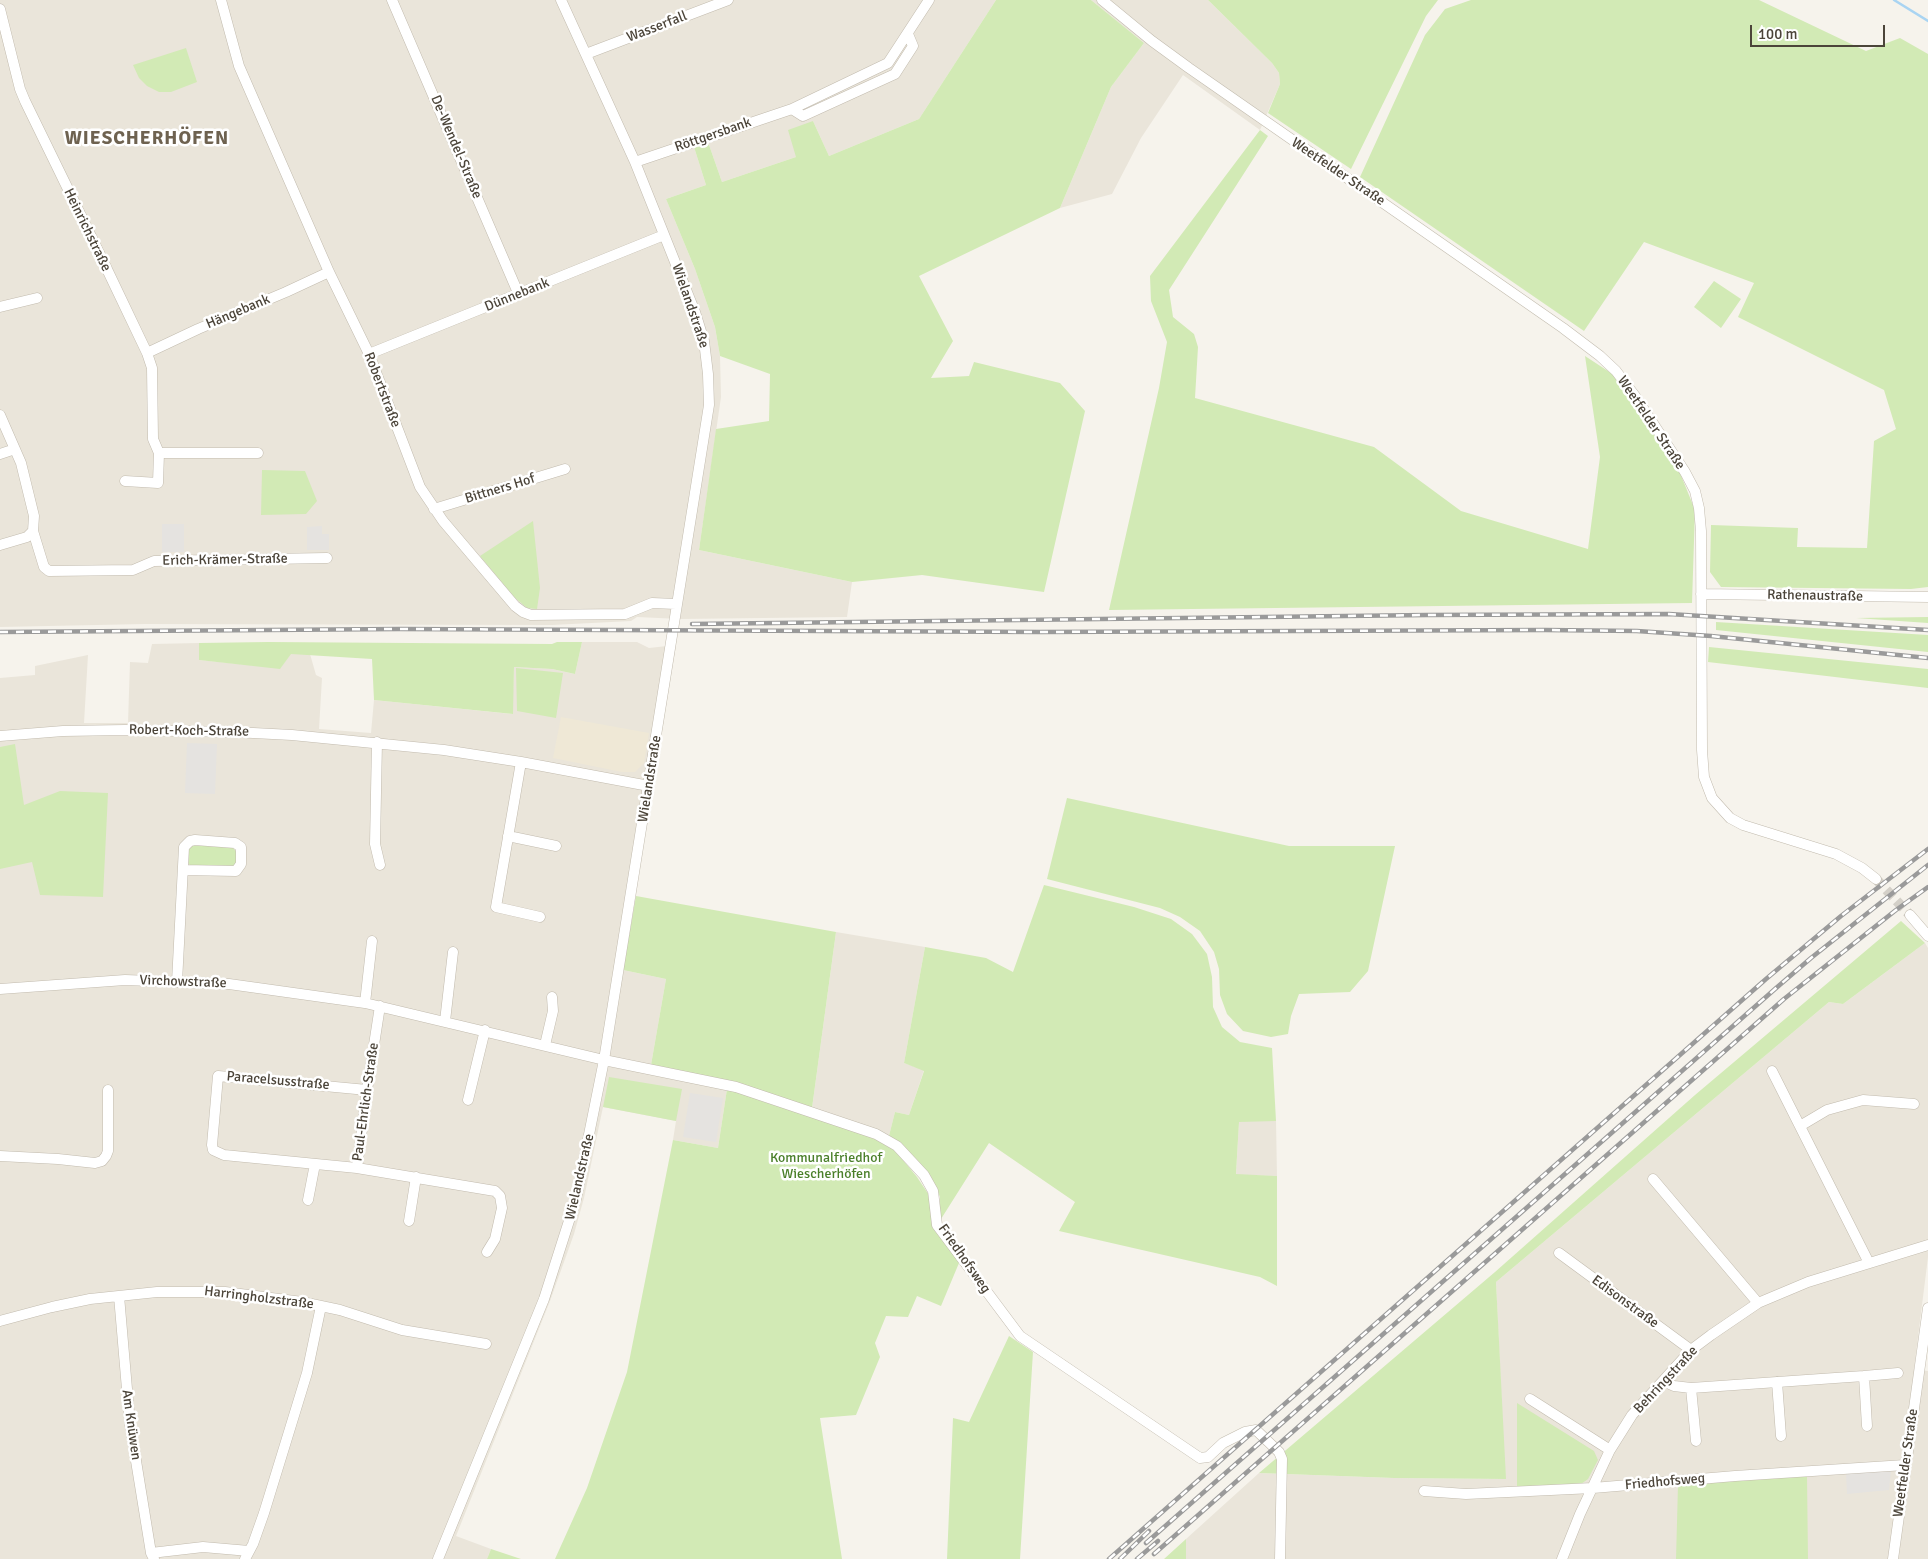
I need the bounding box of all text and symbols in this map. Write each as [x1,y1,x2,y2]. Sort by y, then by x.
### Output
street label: Wasserfall [625,8,689,46]
scale bar [1753,15,1888,47]
text: 100 m [1758,25,1798,43]
street label: De-Wendel-Straße [427,93,485,201]
street label: Röttgersbank [672,114,754,156]
district label: WIESCHERHÖFEN [63,128,231,150]
street label: Weetfelder Straße [1288,134,1388,210]
street label: Heinrichstraße [60,186,114,274]
street label: Wielandstraße [668,262,712,350]
street label: Dünnebank [482,274,552,316]
street label: Hängebank [204,291,272,333]
street label: Robertstraße [360,350,404,430]
street label: Weetfelder Straße [1613,373,1689,473]
street label: Bittners Hof [463,470,537,508]
street label: Erich-Krämer-Straße [162,551,288,569]
street label: Rathenaustraße [1767,587,1863,605]
street label: Robert-Koch-Straße [129,722,249,740]
street label: Wielandstraße [635,734,665,824]
street label: Virchowstraße [139,972,227,992]
street label: Paul-Ehrlich-Straße [349,1042,383,1162]
street label: Paracelsusstraße [226,1068,330,1094]
street label: Wielandstraße [562,1132,598,1222]
park label: Kommunalfriedhof Wiescherhöfen [770,1150,882,1182]
street label: Friedhofsweg [934,1221,994,1297]
street label: Edisonstraße [1588,1272,1662,1332]
street label: Harringholzstraße [203,1283,315,1313]
street label: Behringstraße [1630,1343,1702,1417]
street label: Am Knüwen [118,1389,144,1461]
street label: Weetfelder Straße [1890,1408,1922,1518]
street label: Friedhofsweg [1624,1470,1706,1494]

